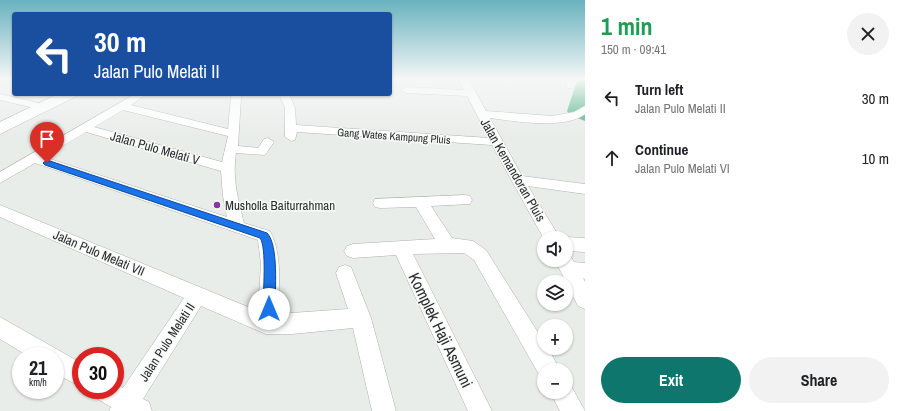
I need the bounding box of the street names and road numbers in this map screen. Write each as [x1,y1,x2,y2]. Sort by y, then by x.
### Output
street label: Jalan Kemandoran Pluis [477,115,549,225]
street label: Gang Wates Kampung Pluis [337,125,452,147]
street label: Jalan Pulo Melati V [109,127,201,169]
street label: Jalan Pulo Melati VII [51,226,147,280]
street label: Komplek Haji Asmuni [404,269,478,391]
street label: Jalan Pulo Melati II [135,299,199,385]

